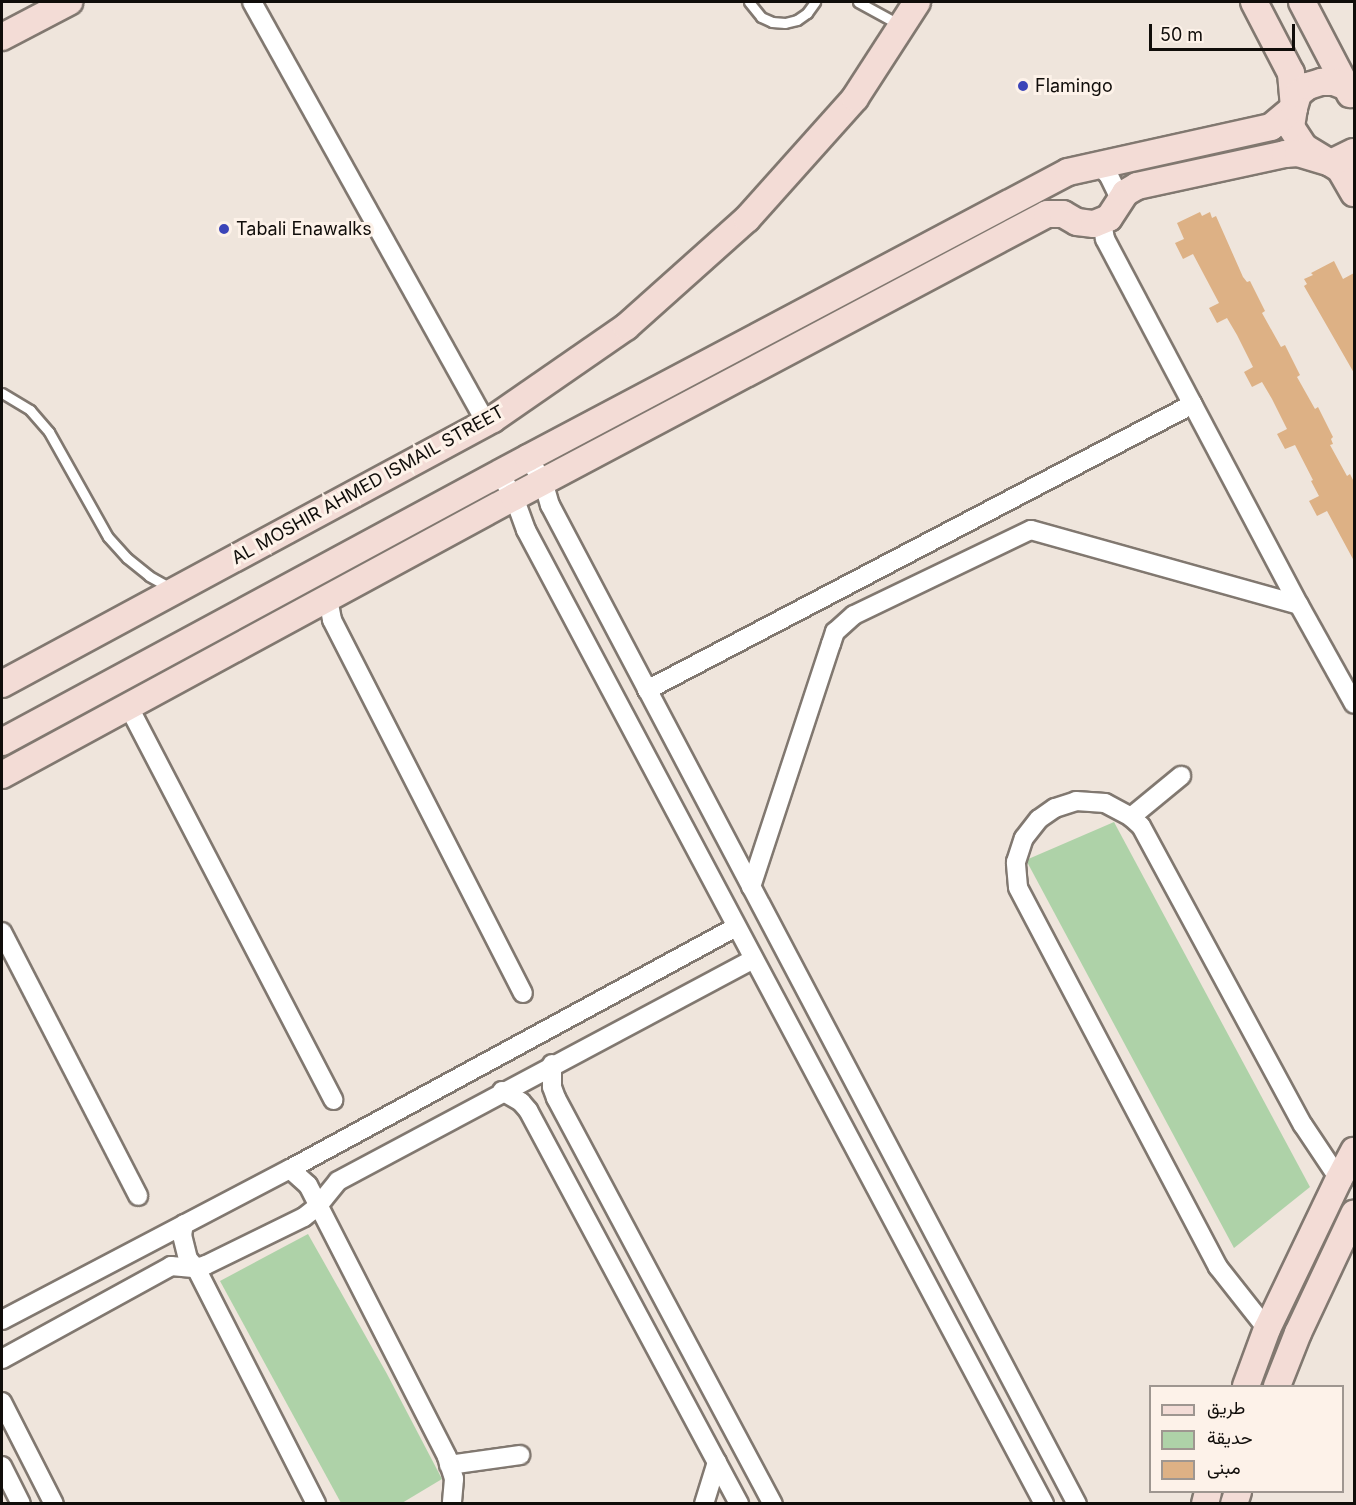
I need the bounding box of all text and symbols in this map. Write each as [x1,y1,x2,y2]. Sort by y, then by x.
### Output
scale bar [1152,12,1298,50]
text: 50 m [1160,24,1203,45]
place label: Flamingo [1035,75,1113,97]
marker: Flamingo [1016,79,1030,93]
place label: Tabali Enawalks [236,218,372,240]
marker: Tabali Enawalks [217,222,231,236]
street label: AL MOSHIR AHMED ISMAIL STREET [228,401,508,569]
legend [1149,1385,1344,1493]
text: طريق [1207,1397,1245,1418]
text: حديقة [1207,1427,1253,1448]
text: مبنى [1207,1457,1241,1478]

